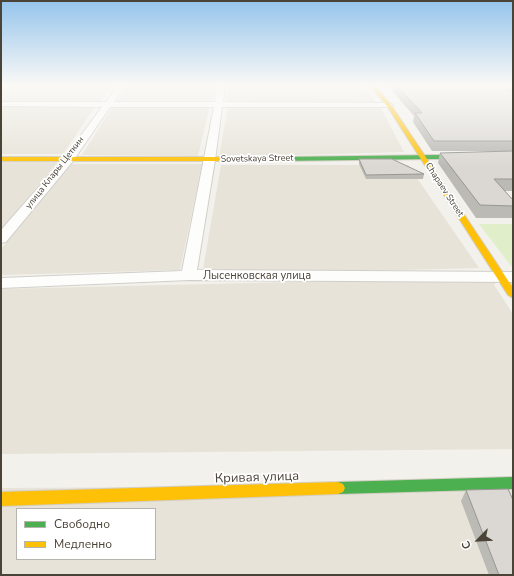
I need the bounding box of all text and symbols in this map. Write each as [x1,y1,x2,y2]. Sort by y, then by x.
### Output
street label: улица Клары Цеткин [23,135,87,211]
street label: Sovetskaya Street [221,153,293,165]
street label: Chapaev Street [423,161,465,219]
street label: Лысенковская улица [203,269,311,283]
street label: Кривая улица [215,469,299,487]
legend [16,508,156,560]
text: Свободно [54,516,110,532]
north arrow [458,520,498,560]
text: Медленно [54,536,112,552]
text: С [458,539,475,552]

